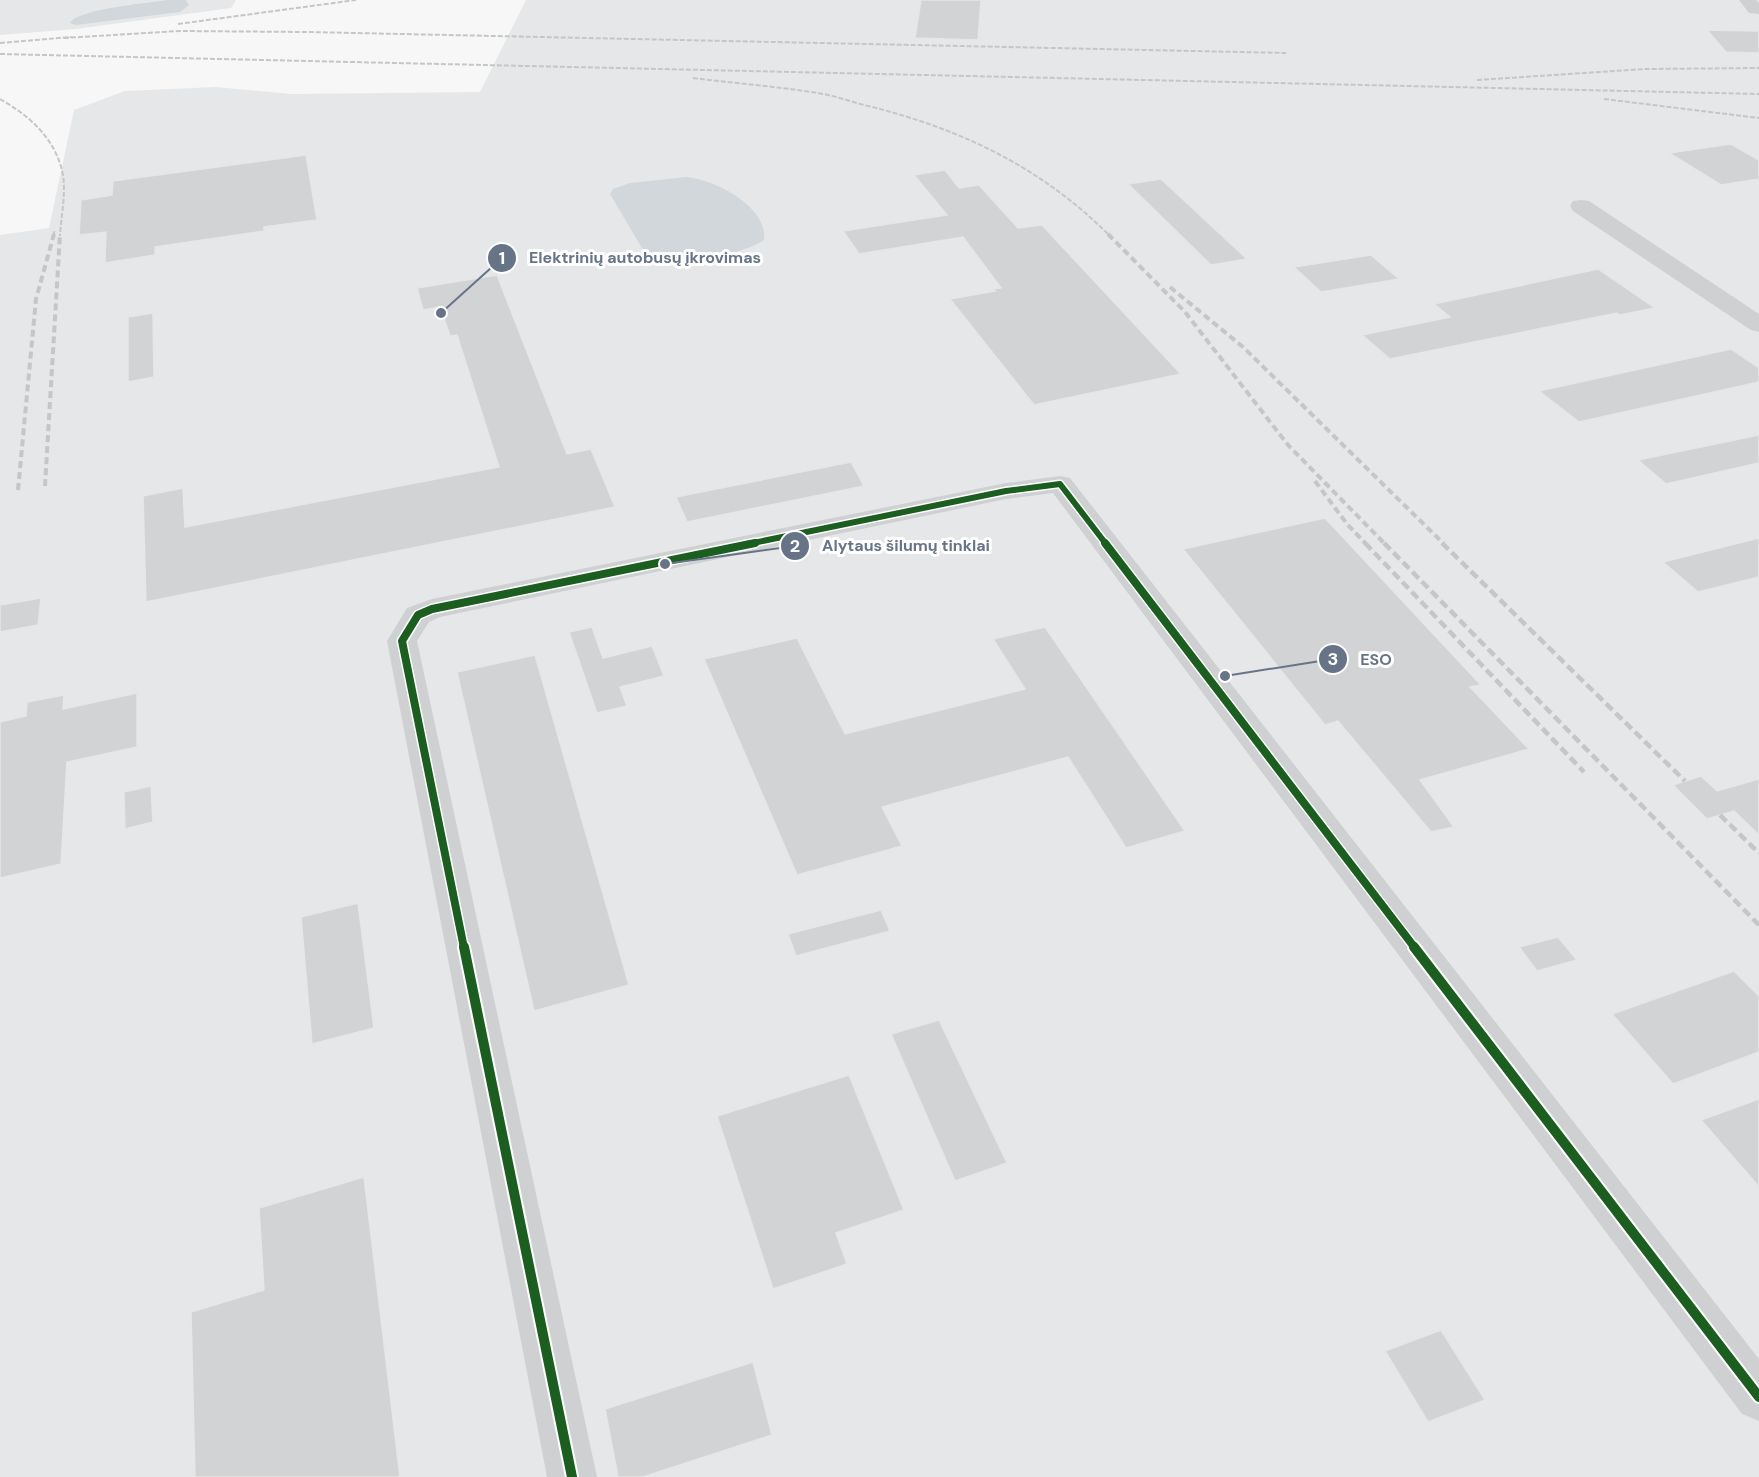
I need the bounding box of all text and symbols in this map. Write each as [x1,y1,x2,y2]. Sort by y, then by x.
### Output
callout: Elektrinių autobusų įkrovimas [487,241,773,275]
text: 1 [499,246,505,270]
text: Elektrinių autobusų įkrovimas [529,247,761,268]
callout: Alytaus šilumų tinklai [780,529,1002,563]
text: 2 [790,534,800,558]
text: Alytaus šilumų tinklai [822,535,990,556]
callout: ESO [1318,642,1404,676]
text: 3 [1328,647,1338,671]
text: ESO [1360,649,1392,670]

